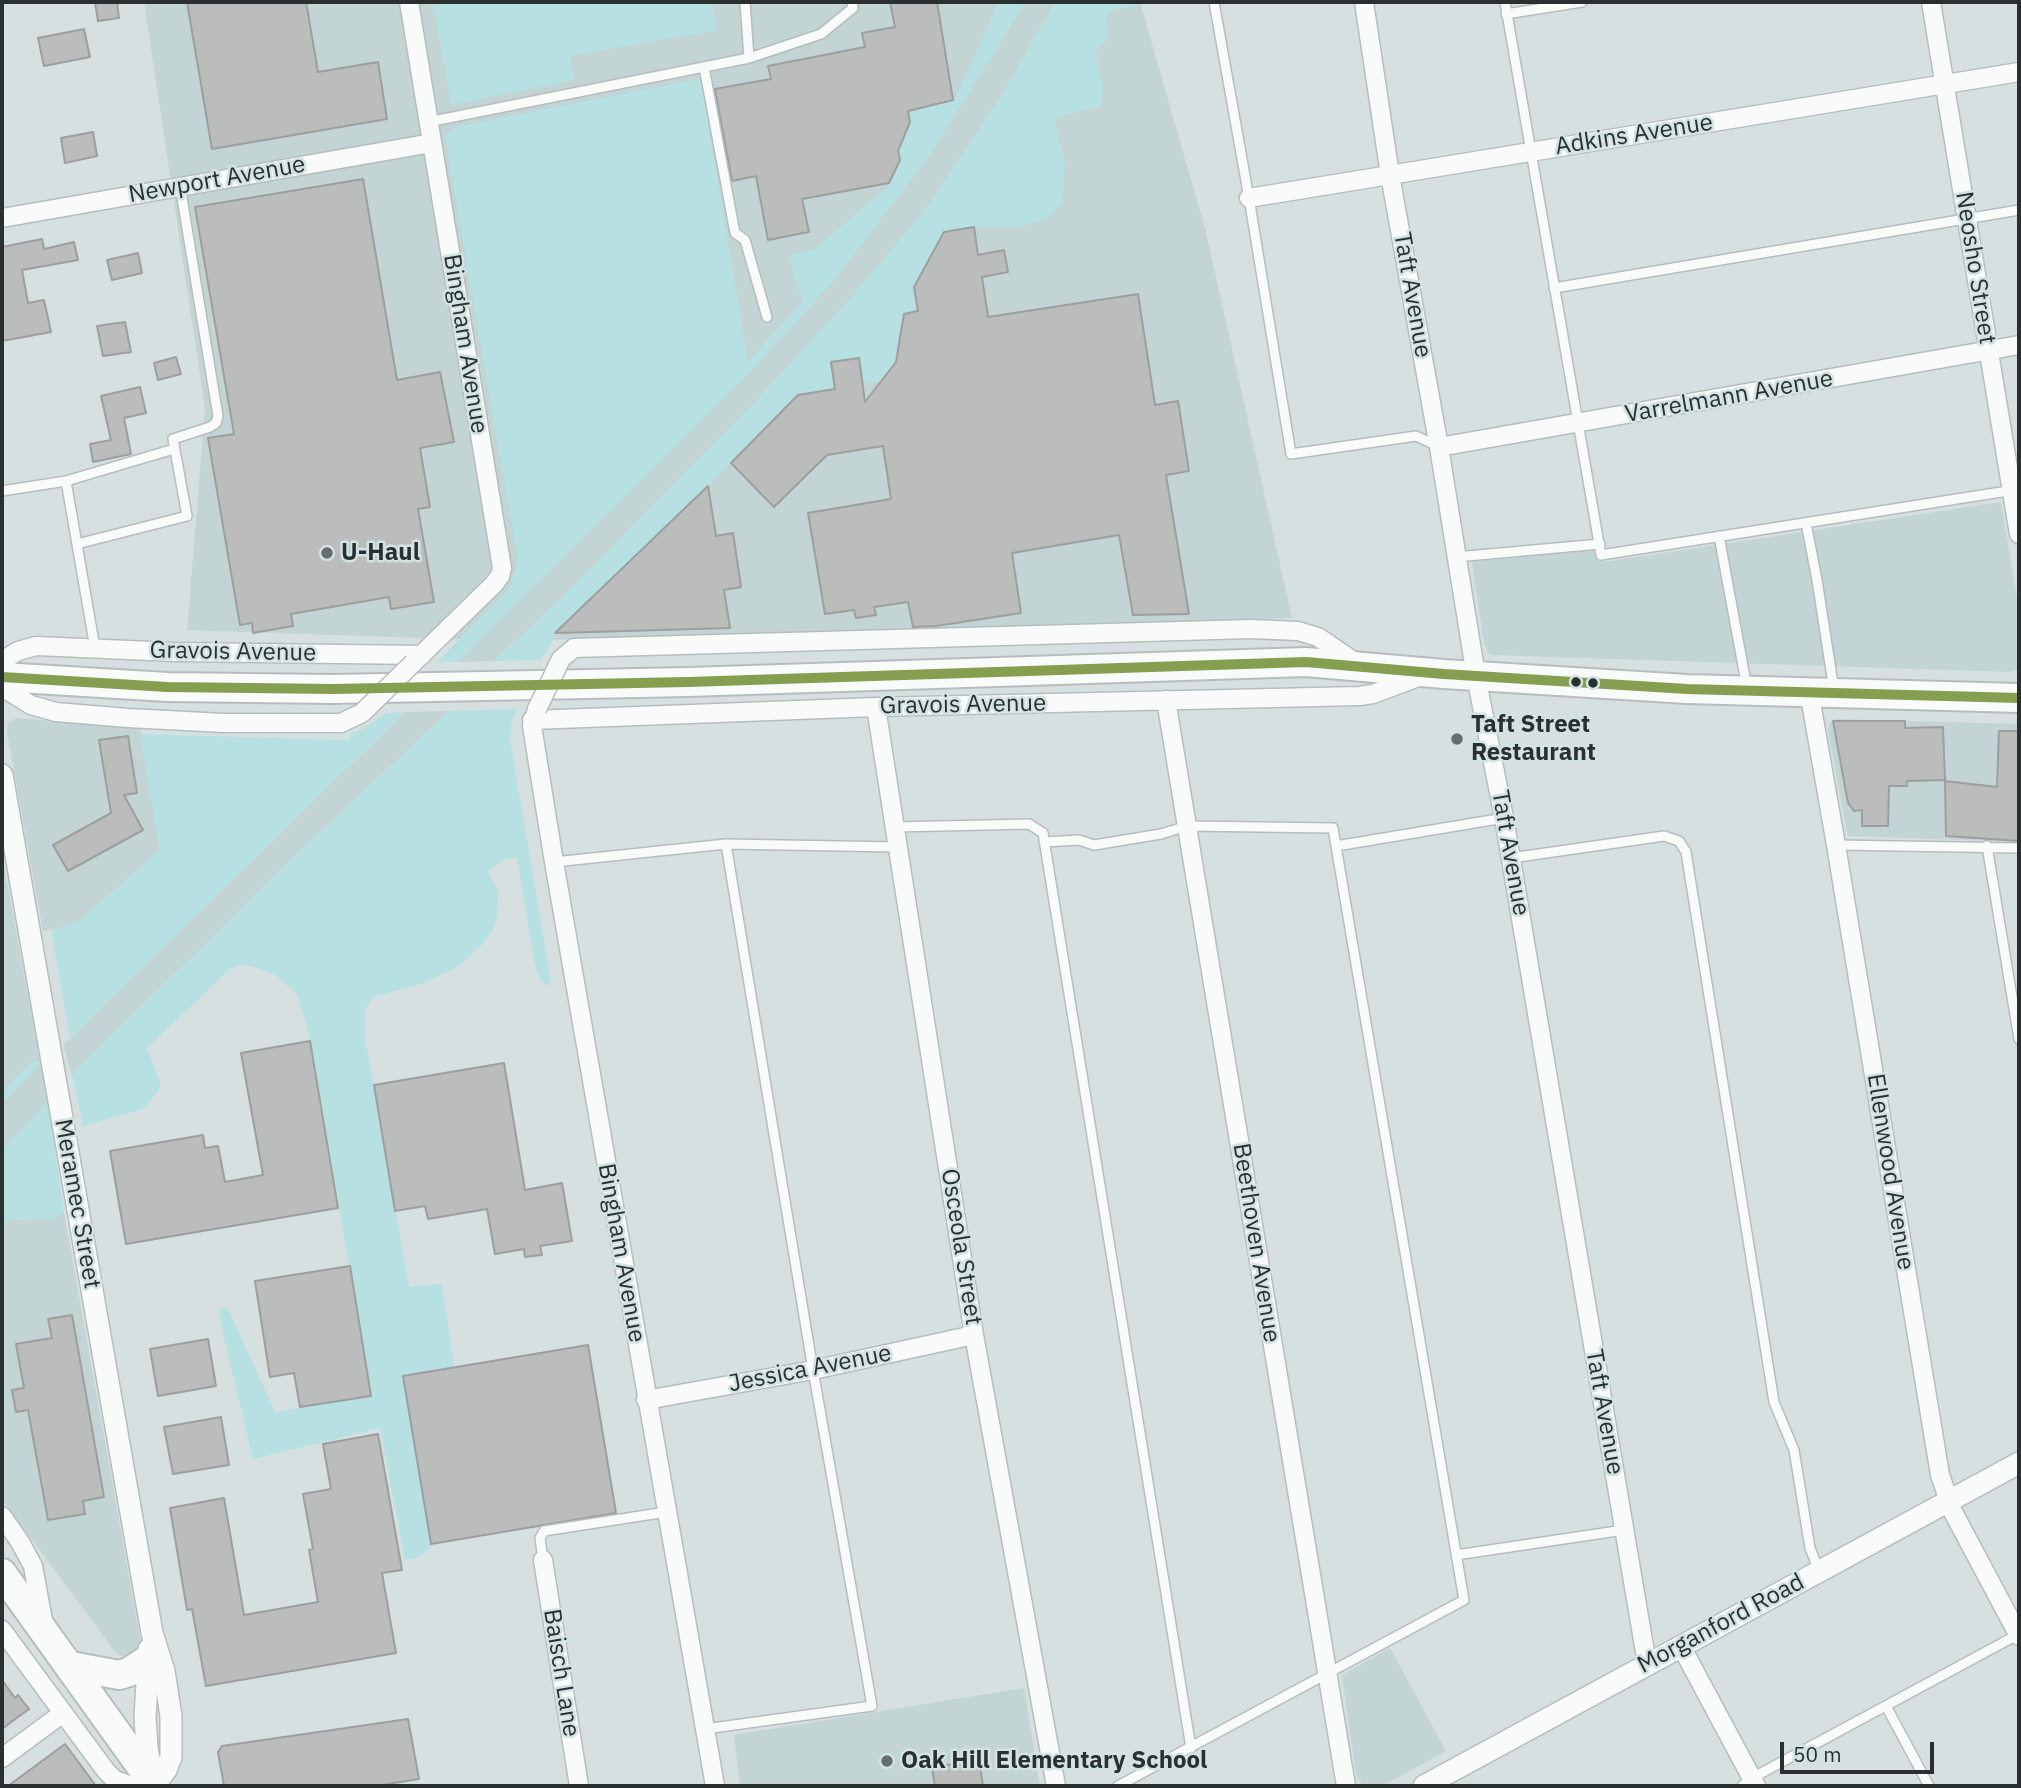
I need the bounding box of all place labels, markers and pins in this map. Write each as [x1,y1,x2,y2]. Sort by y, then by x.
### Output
place label: U-Haul [341,539,420,567]
marker: U-Haul [319,545,335,561]
unlabelled marker [1569,675,1583,689]
unlabelled marker [1586,676,1600,690]
place label: Taft Street Restaurant [1471,711,1596,767]
marker: Taft Street Restaurant [1449,731,1465,747]
place label: Oak Hill Elementary School [901,1747,1207,1775]
marker: Oak Hill Elementary School [879,1753,895,1769]

